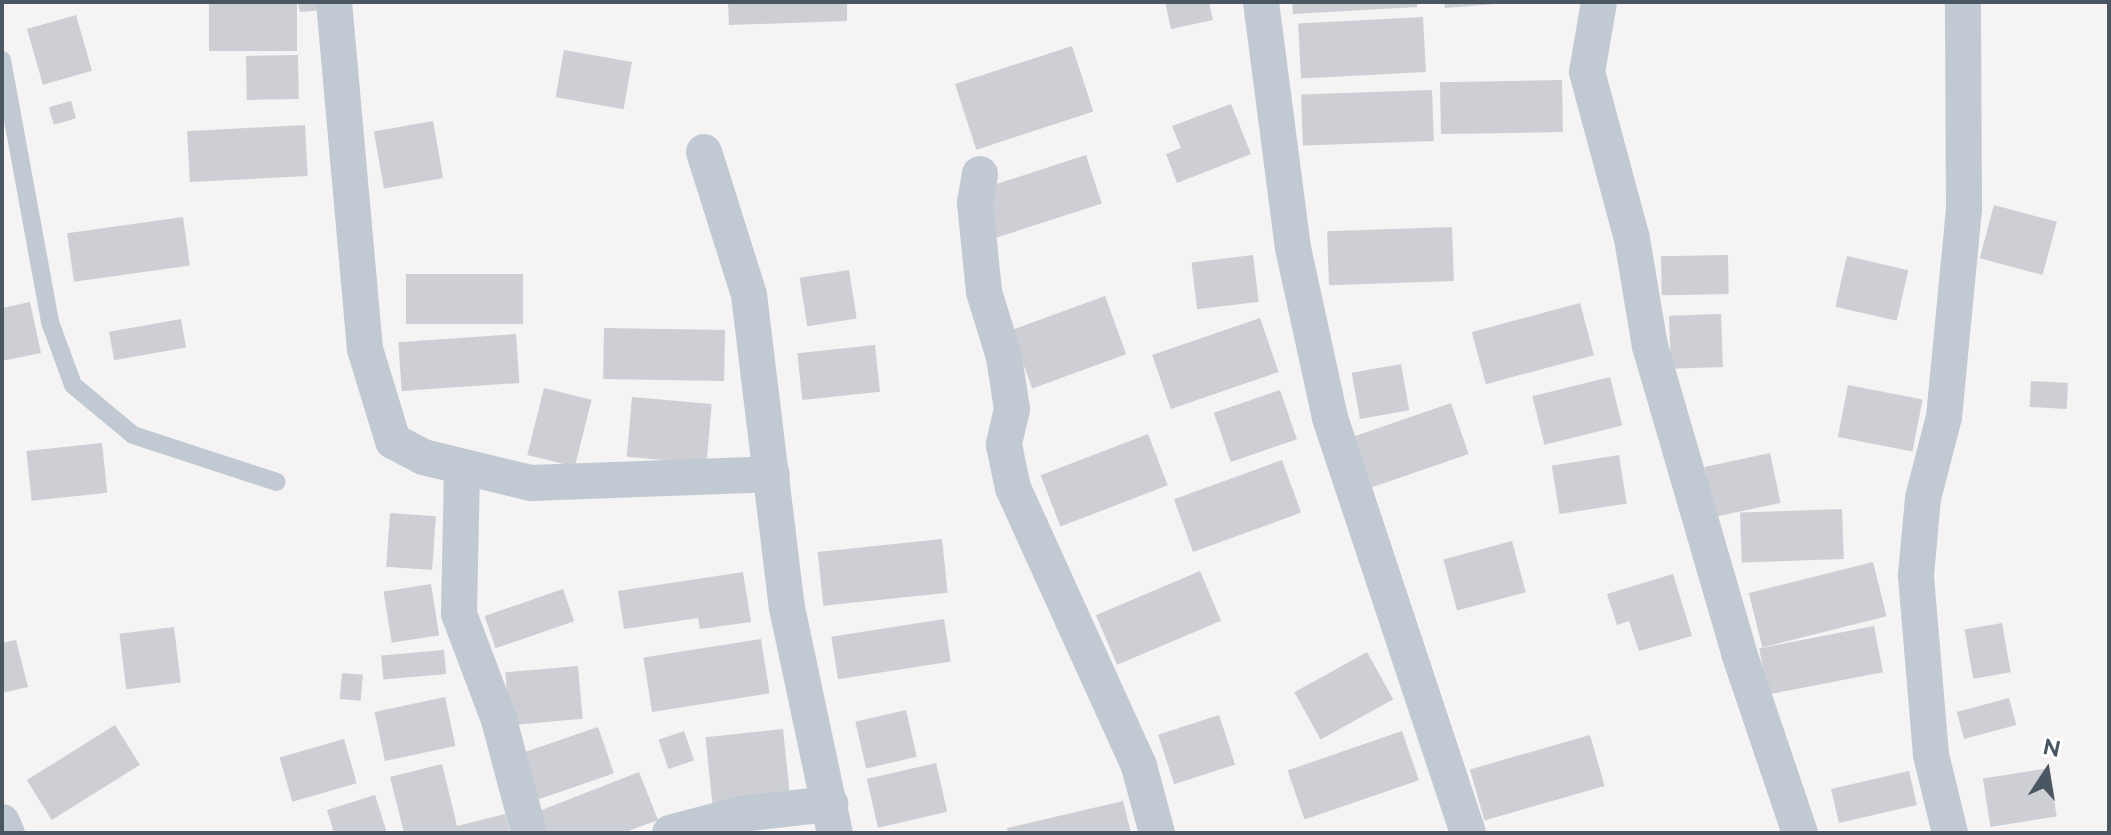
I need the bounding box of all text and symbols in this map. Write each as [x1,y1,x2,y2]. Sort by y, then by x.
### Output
north arrow [2007,731,2087,811]
text: N [2041,733,2063,762]

